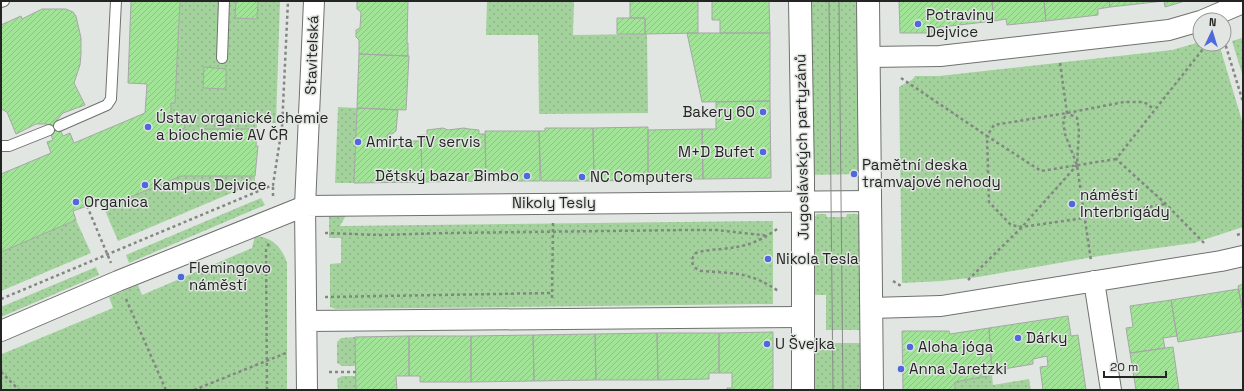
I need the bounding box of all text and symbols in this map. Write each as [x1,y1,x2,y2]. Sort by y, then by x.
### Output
place label: Potraviny Dejvice [926,5,994,41]
north arrow [1192,12,1232,52]
street label: Stavitelská [301,14,322,95]
text: N [1209,15,1217,29]
marker: Potraviny Dejvice [913,19,923,29]
street label: Jugoslávských partyzánů [790,54,813,240]
place label: Bakery 60 [682,102,755,121]
marker: Bakery 60 [758,107,768,117]
place label: Ústav organické chemie a biochemie AV ČR [156,108,329,144]
marker: Ústav organické chemie a biochemie AV ČR [143,122,153,132]
place label: Amirta TV servis [366,132,481,151]
marker: Amirta TV servis [353,137,363,147]
place label: M+D Bufet [678,142,755,161]
marker: M+D Bufet [758,147,768,157]
place label: Pamětní deska tramvajové nehody [862,155,1001,191]
place label: Dětský bazar Bimbo [375,166,519,185]
place label: NC Computers [590,167,693,186]
marker: Pamětní deska tramvajové nehody [849,169,859,179]
marker: Dětský bazar Bimbo [522,171,532,181]
marker: NC Computers [577,172,587,182]
place label: Kampus Dejvice [153,175,267,194]
marker: Kampus Dejvice [140,180,150,190]
place label: náměstí Interbrigády [1080,185,1170,221]
place label: Organica [84,192,149,211]
street label: Nikoly Tesly [512,193,596,212]
marker: Organica [71,197,81,207]
marker: náměstí Interbrigády [1067,199,1077,209]
place label: Nikola Tesla [776,249,859,268]
marker: Nikola Tesla [763,254,773,264]
place label: Flemingovo náměstí [189,258,271,294]
marker: Flemingovo náměstí [176,272,186,282]
place label: Dárky [1026,328,1067,347]
marker: Dárky [1013,333,1023,343]
place label: U Švejka [775,334,835,353]
place label: Aloha jóga [918,337,994,356]
marker: U Švejka [762,339,772,349]
marker: Aloha jóga [905,342,915,352]
scale bar [1104,353,1166,379]
place label: Anna Jaretzki [909,359,1007,378]
text: 20 m [1110,359,1138,375]
marker: Anna Jaretzki [896,364,906,374]

